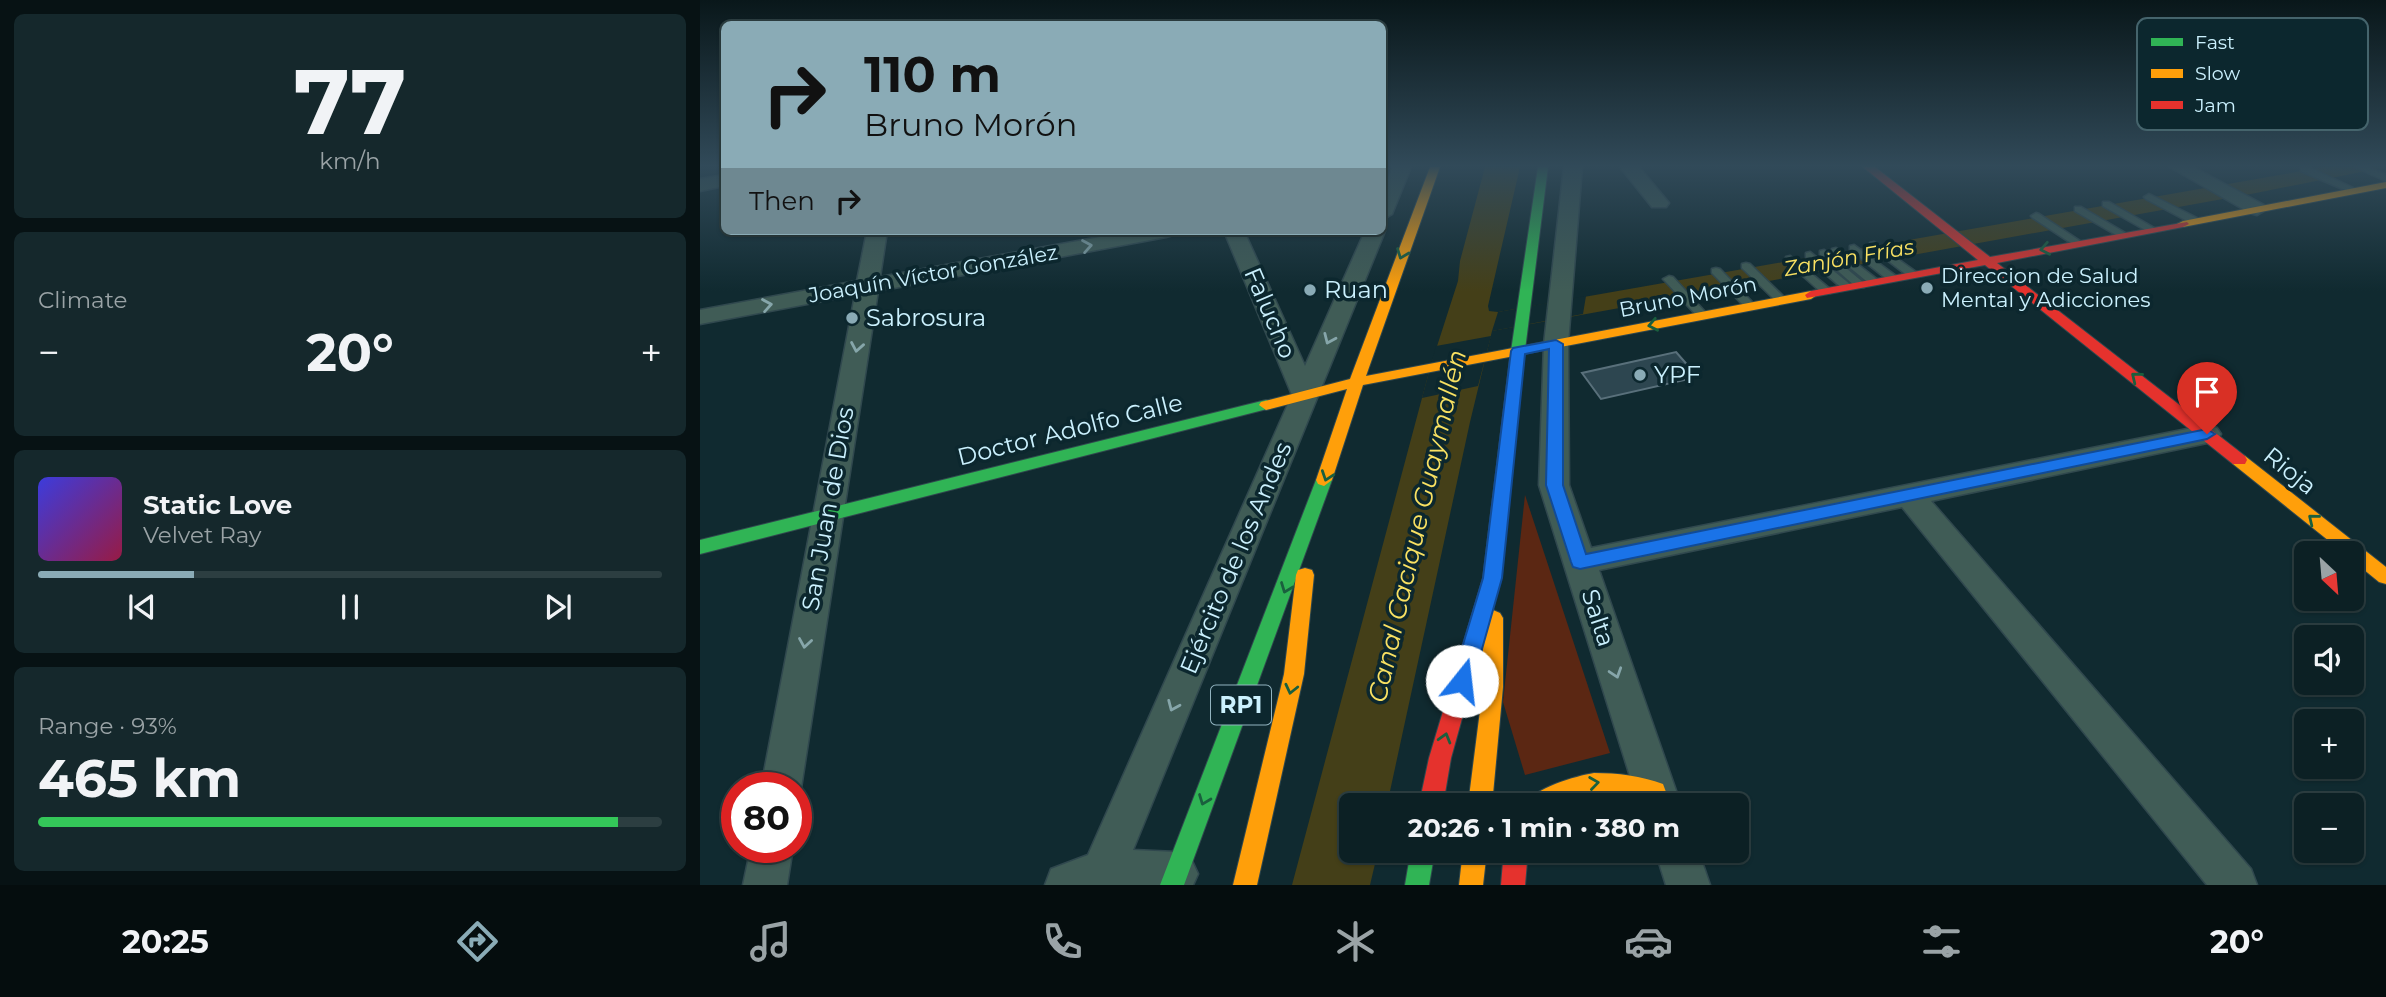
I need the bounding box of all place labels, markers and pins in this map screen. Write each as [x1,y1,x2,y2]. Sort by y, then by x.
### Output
place label: Direccion de Salud Mental y Adicciones [1941,263,2151,312]
place label: Ruan [1324,275,1388,304]
marker: Direccion de Salud Mental y Adicciones [1919,280,1935,296]
marker: Ruan [1302,282,1318,298]
place label: Sabrosura [866,303,986,332]
marker: Sabrosura [844,310,860,326]
place label: YPF [1654,360,1701,389]
pin [2177,362,2237,434]
marker: YPF [1632,367,1648,383]

